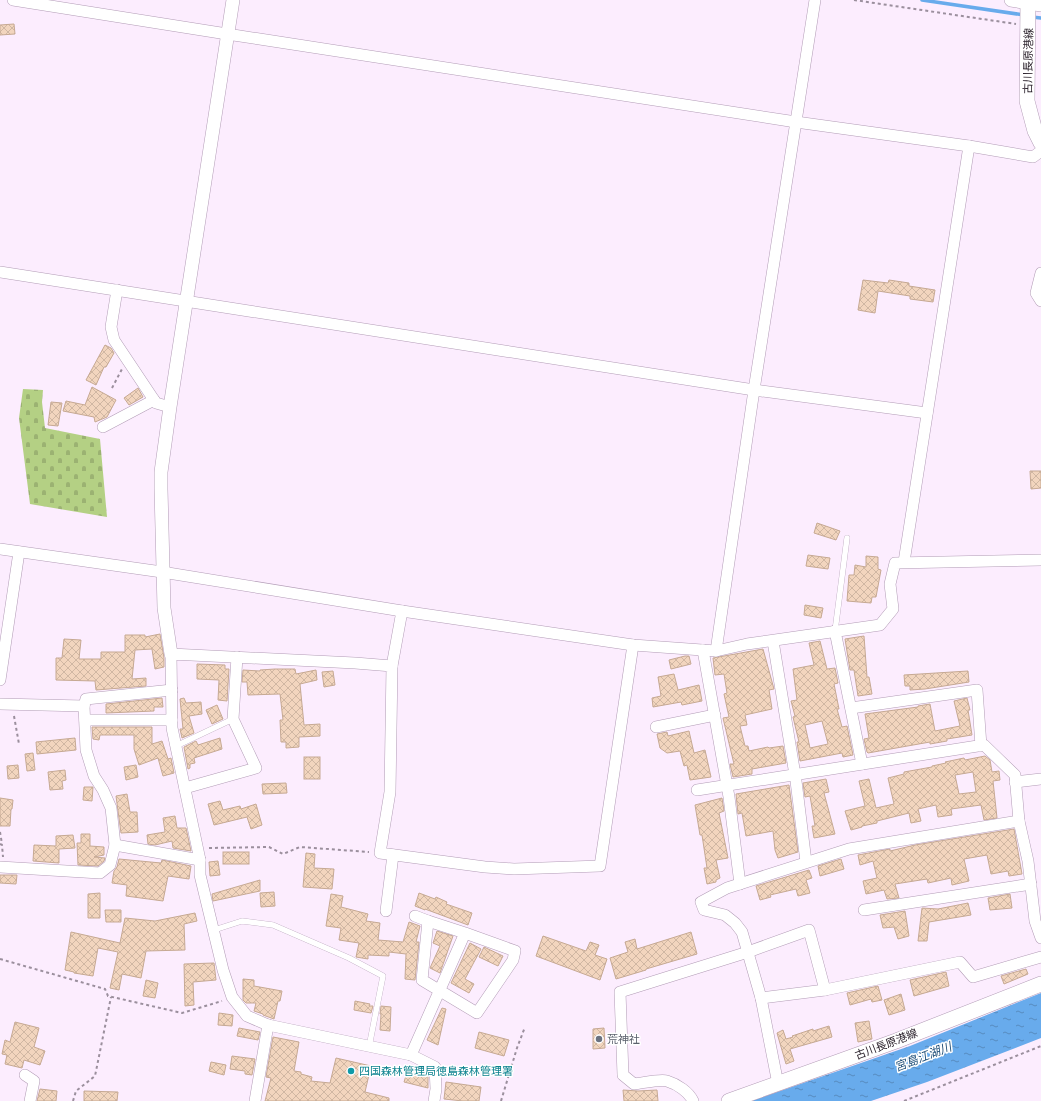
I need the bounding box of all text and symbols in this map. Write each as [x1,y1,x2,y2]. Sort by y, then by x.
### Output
street label: 古川長原港線 [1020,28,1037,94]
street label: 古川長原港線 [853,1026,920,1063]
place label: 荒神社 [607,1032,640,1047]
marker: 荒神社 [594,1034,604,1044]
water label: 宮島江湖川 [892,1038,956,1076]
place label: 四国森林管理局徳島森林管理署 [359,1064,513,1079]
marker: 四国森林管理局徳島森林管理署 [346,1066,356,1076]

